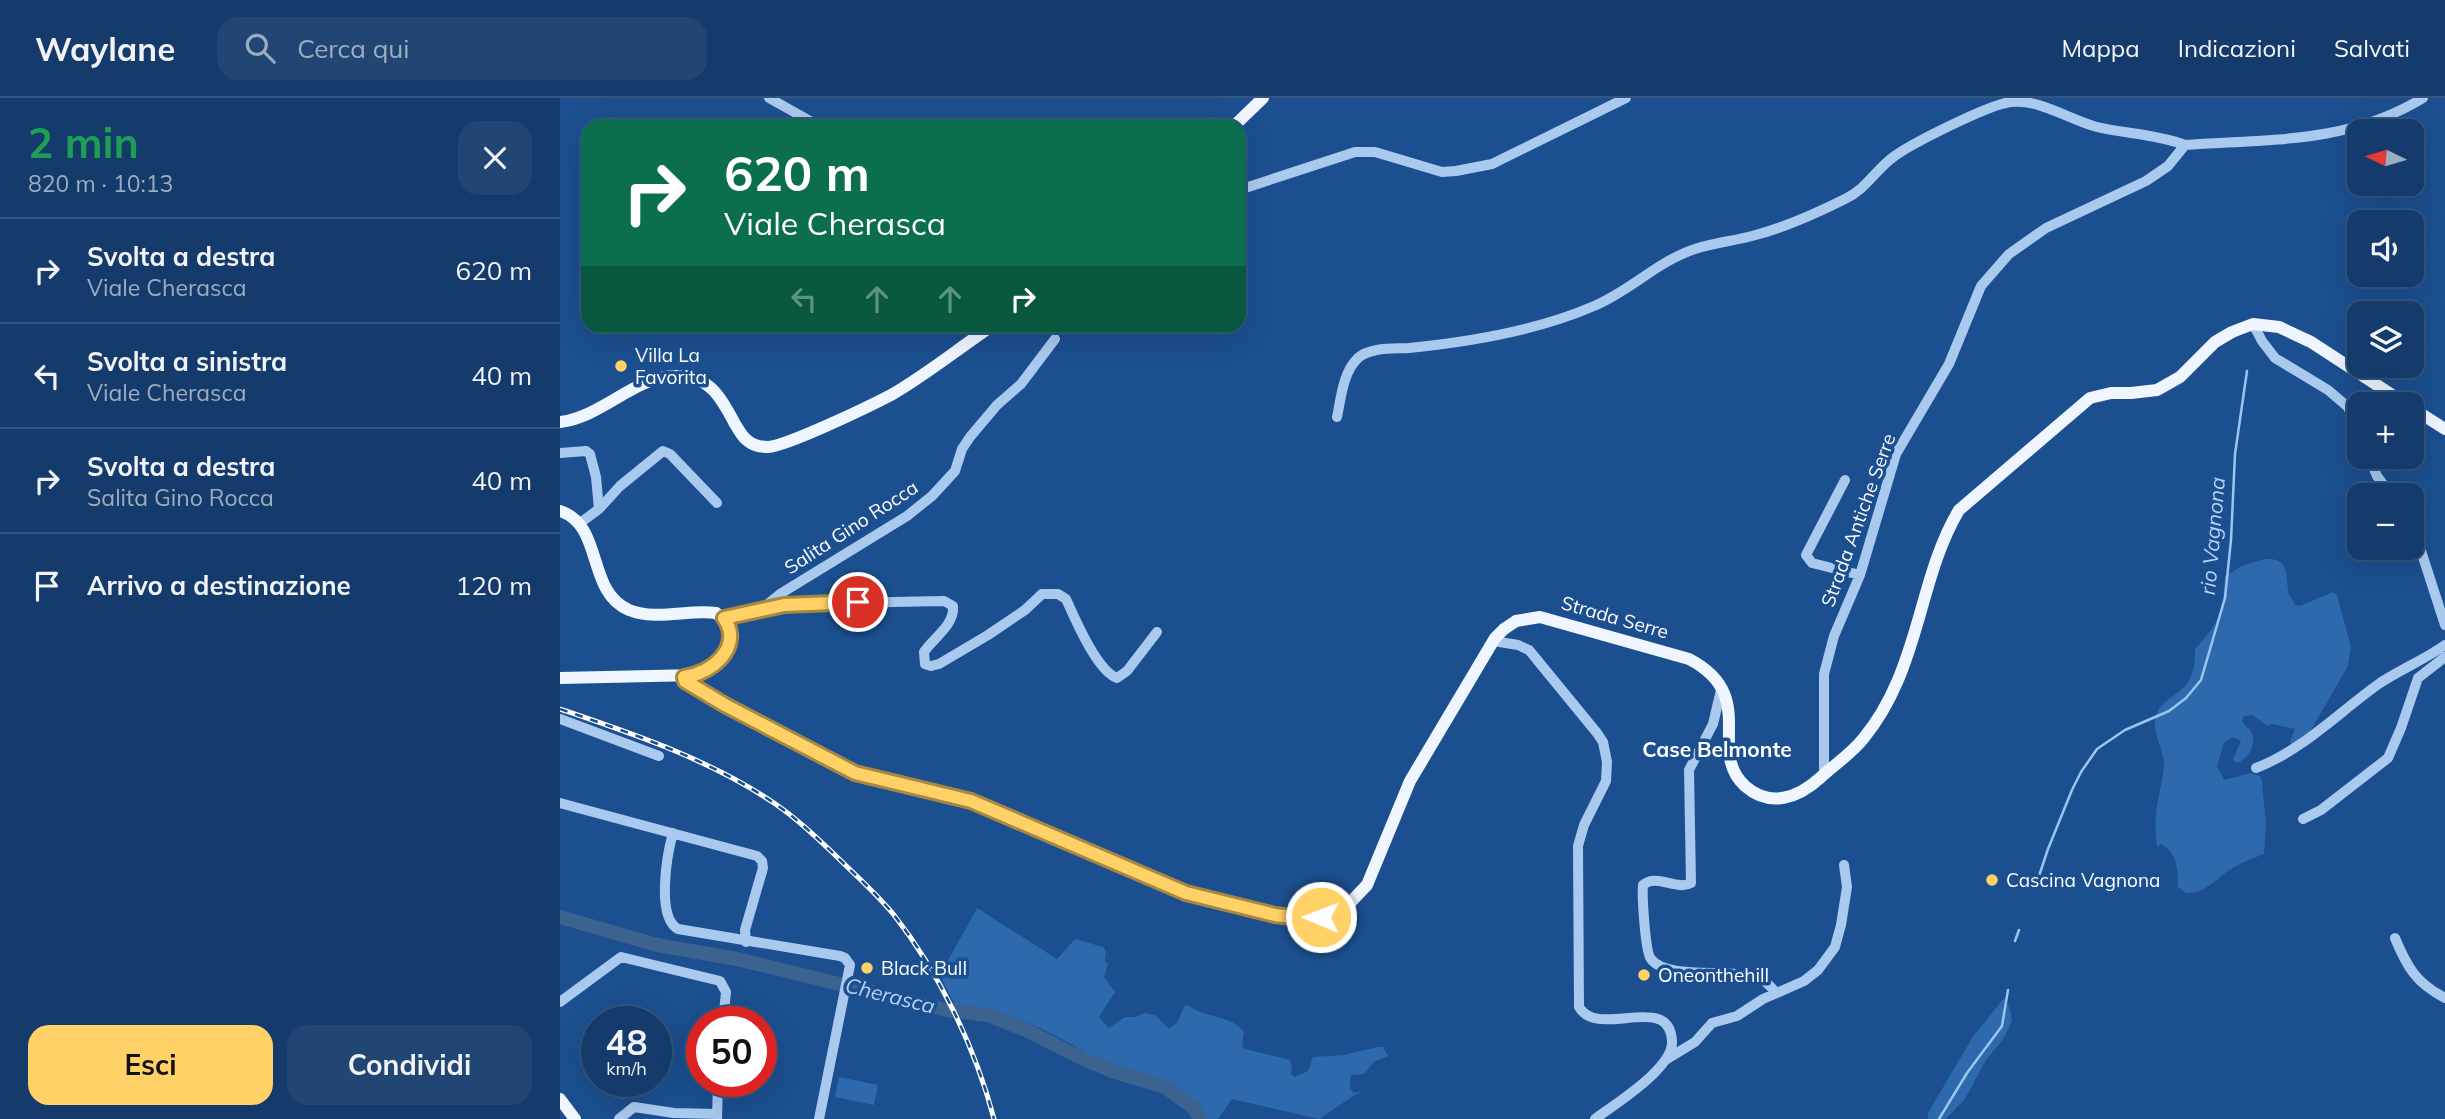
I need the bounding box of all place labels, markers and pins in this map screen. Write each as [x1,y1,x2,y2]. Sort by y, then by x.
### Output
place label: Villa La Favorita [635,343,707,389]
marker: Villa La Favorita [613,358,629,374]
pin [828,572,888,632]
place label: Cascina Vagnona [2006,868,2160,892]
marker: Cascina Vagnona [1984,872,2000,888]
place label: Black Bull [881,956,967,980]
marker: Black Bull [859,960,875,976]
place label: Oneonthehill [1658,963,1769,987]
marker: Oneonthehill [1636,967,1652,983]

